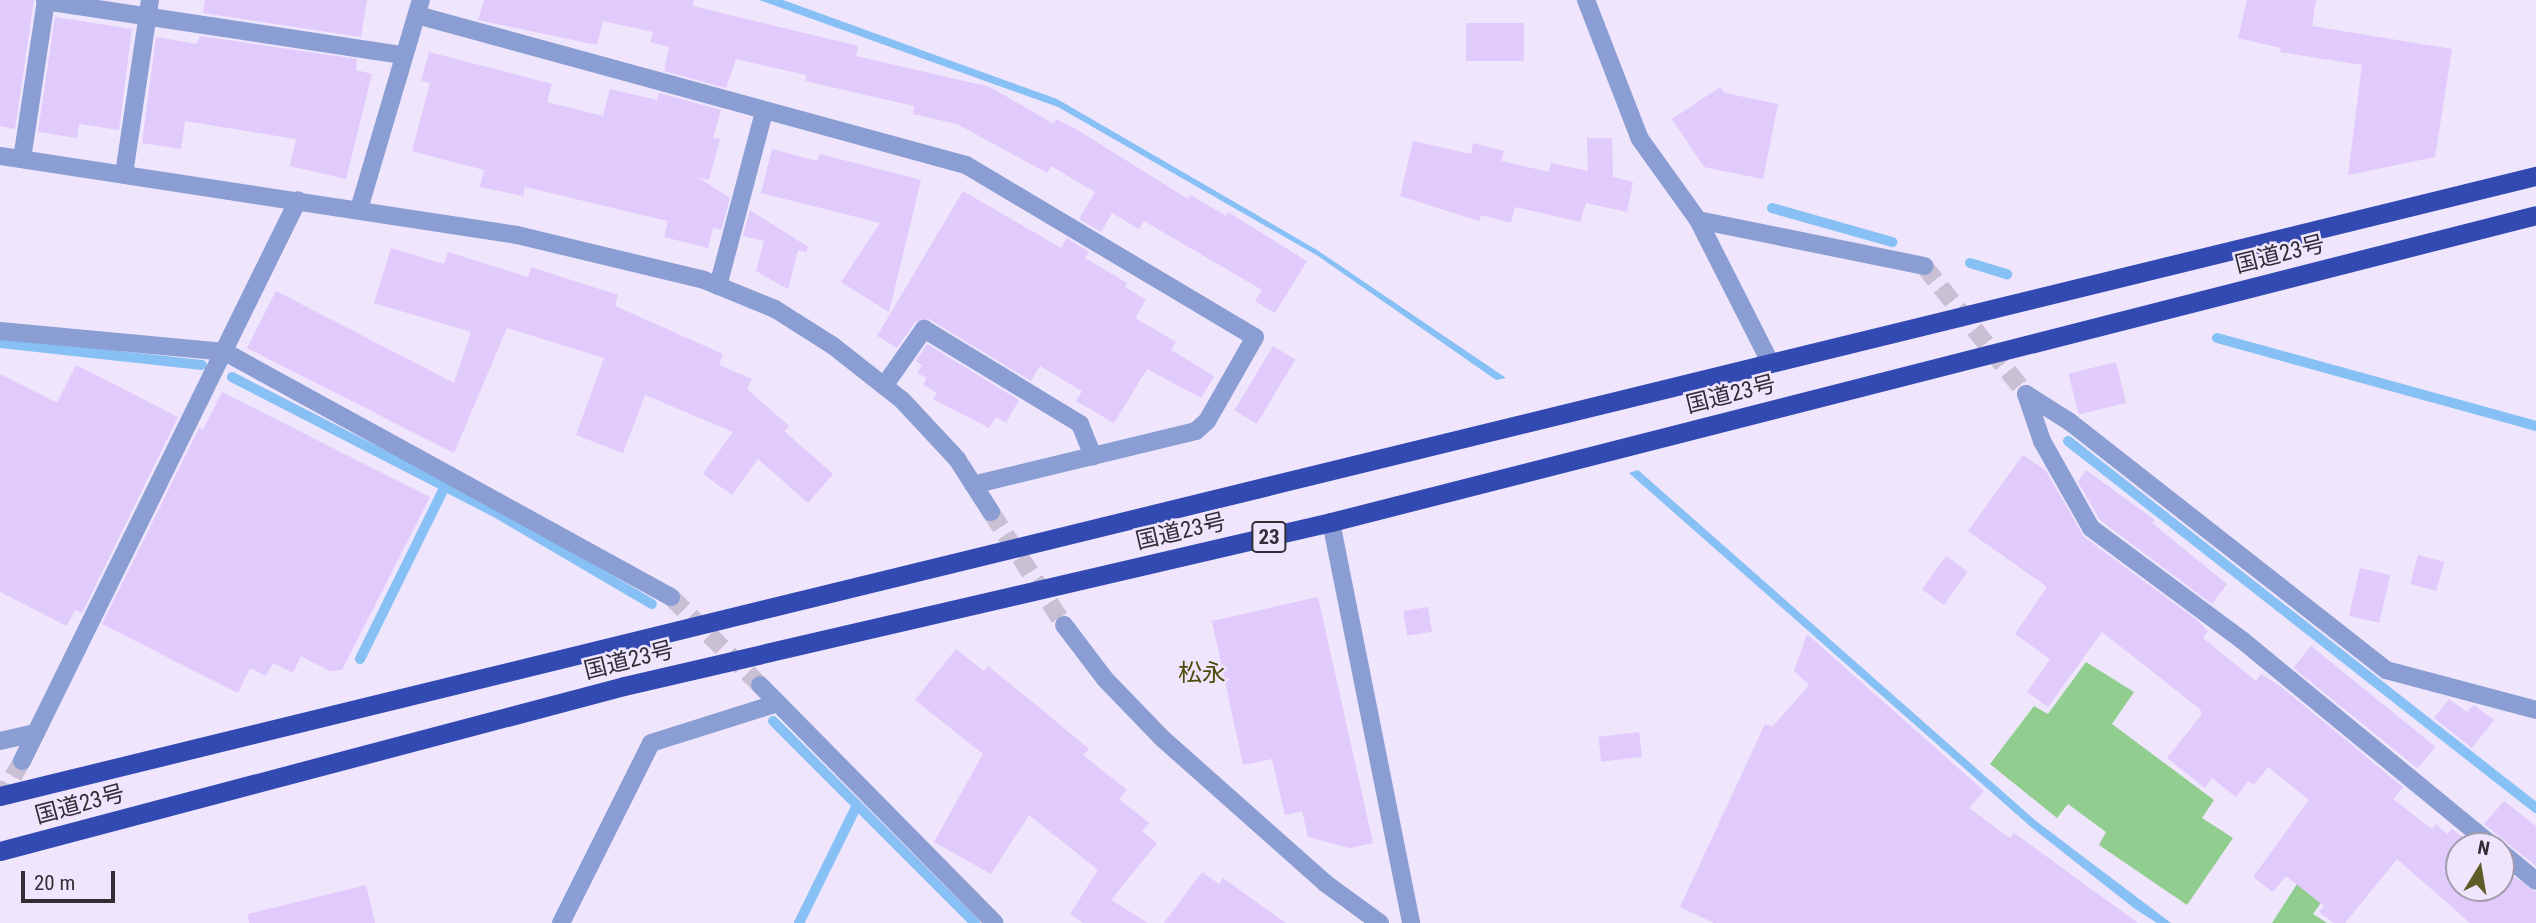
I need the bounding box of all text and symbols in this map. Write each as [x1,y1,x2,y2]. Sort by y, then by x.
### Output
street label: 国道23号 [2232,231,2328,279]
street label: 国道23号 [1683,371,1779,419]
street label: 国道23号 [1133,508,1229,556]
road number: 23 [1250,520,1288,554]
street label: 国道23号 [581,637,677,685]
district label: 松永 [1178,660,1226,688]
street label: 国道23号 [32,780,128,830]
north arrow [2445,832,2515,902]
text: N [2476,835,2492,860]
scale bar [24,856,119,900]
text: 20 m [34,871,75,895]

